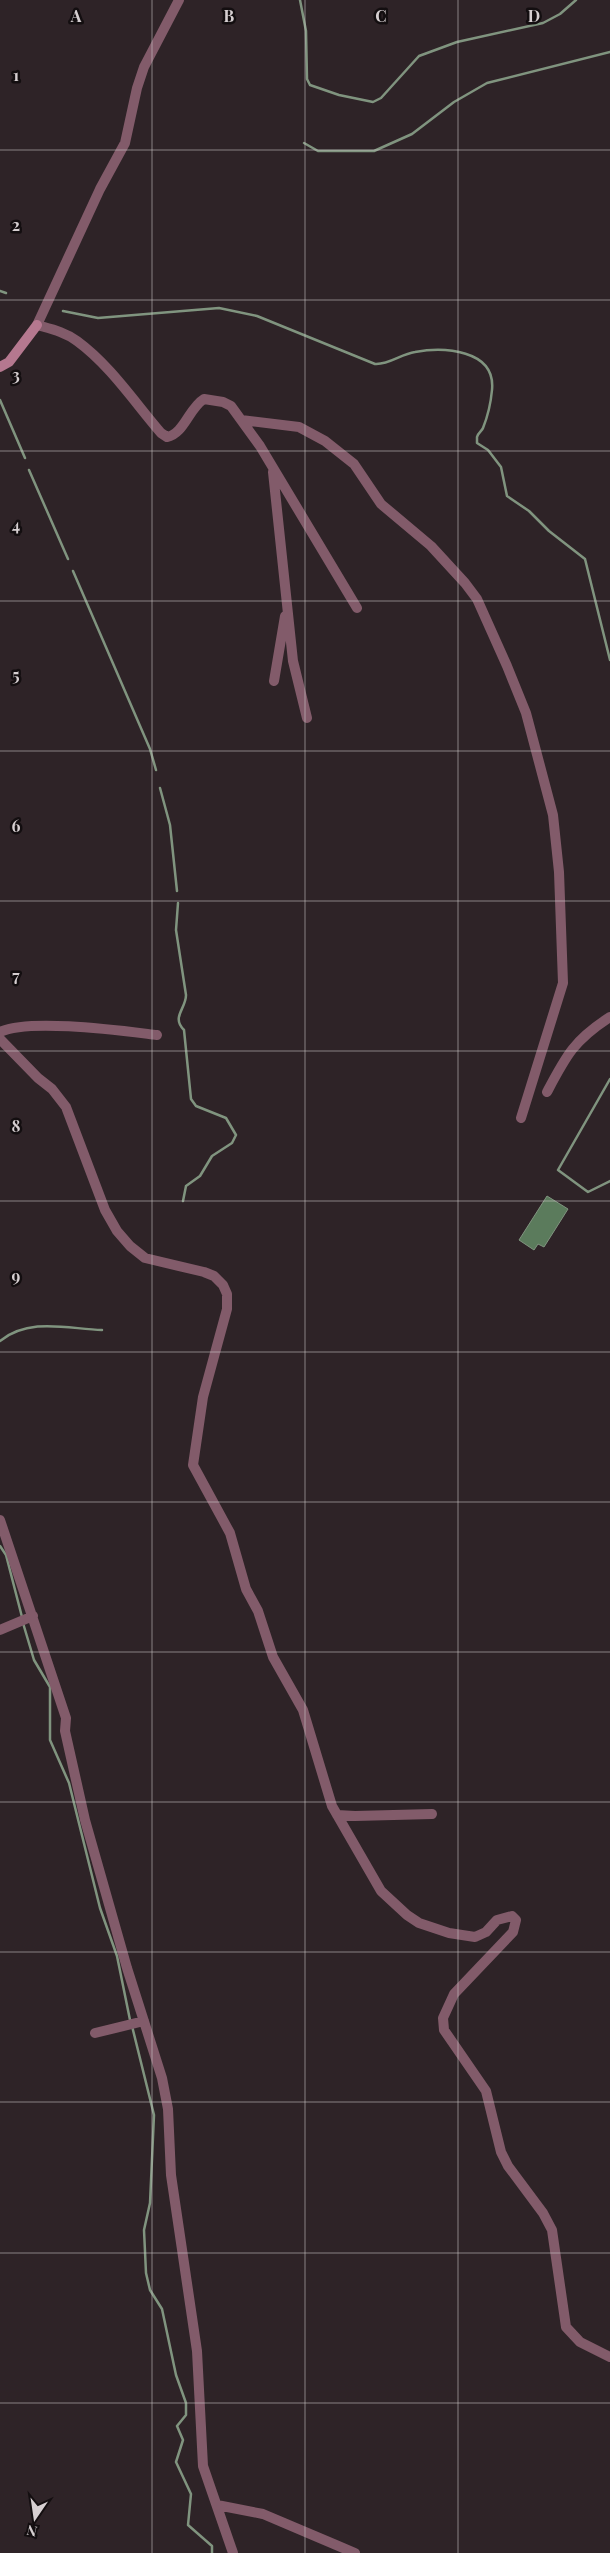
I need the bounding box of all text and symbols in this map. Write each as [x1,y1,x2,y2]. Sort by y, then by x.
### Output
text: A [70,5,82,26]
text: B [224,5,235,26]
text: C [375,5,387,26]
text: D [528,5,540,26]
text: 1 [13,64,19,85]
text: 2 [12,214,20,235]
text: 3 [12,364,20,385]
text: 4 [12,514,20,535]
text: 5 [12,664,20,685]
text: 6 [12,815,21,836]
text: 7 [12,965,20,986]
text: 8 [12,1115,21,1136]
text: 9 [12,1265,21,1286]
north arrow [10,2493,60,2543]
text: N [25,2521,39,2542]

